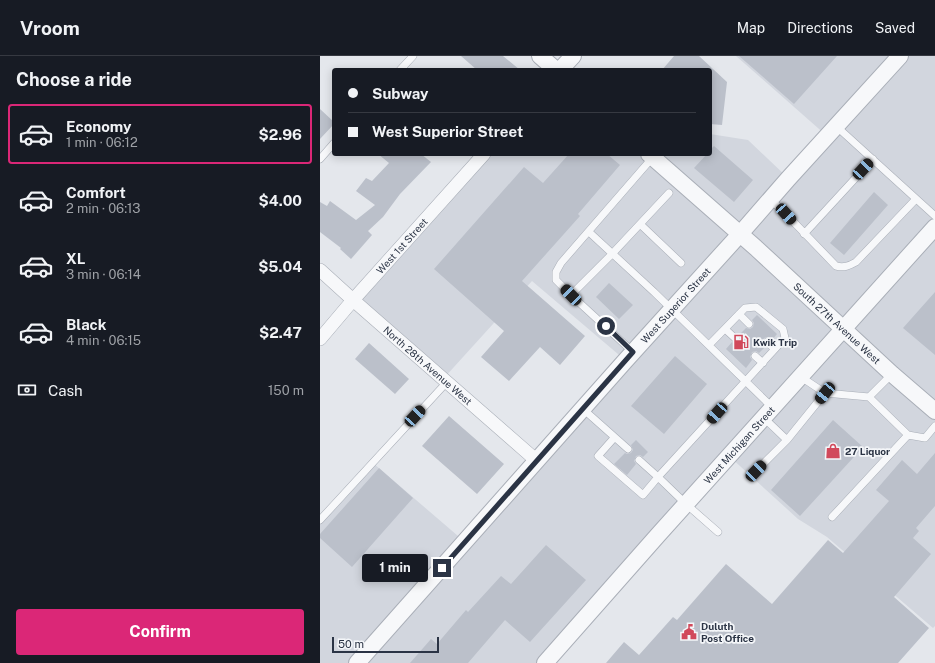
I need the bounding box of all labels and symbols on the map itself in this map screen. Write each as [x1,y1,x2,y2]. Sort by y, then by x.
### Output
car [850,156,876,182]
car [774,201,798,227]
street label: West 1st Street [374,215,430,276]
street label: West Superior Street [638,265,713,346]
street label: South 27th Avenue West [791,280,883,367]
car [558,282,584,308]
route start [597,317,615,335]
street label: North 28th Avenue West [381,324,475,407]
fuel station icon: Kwik Trip [732,333,750,351]
place label: Kwik Trip [753,336,797,348]
car [813,380,837,406]
car [705,400,729,426]
car [402,403,428,429]
street label: West Michigan Street [701,404,777,486]
shop icon: 27 Liquor [824,442,842,460]
place label: 27 Liquor [845,445,890,457]
car [743,458,769,484]
callout: 1 min [362,554,428,582]
route end [433,559,451,577]
place label: Duluth Post Office [701,620,754,644]
public building icon: Duluth Post Office [680,623,698,641]
scale bar [332,635,439,654]

